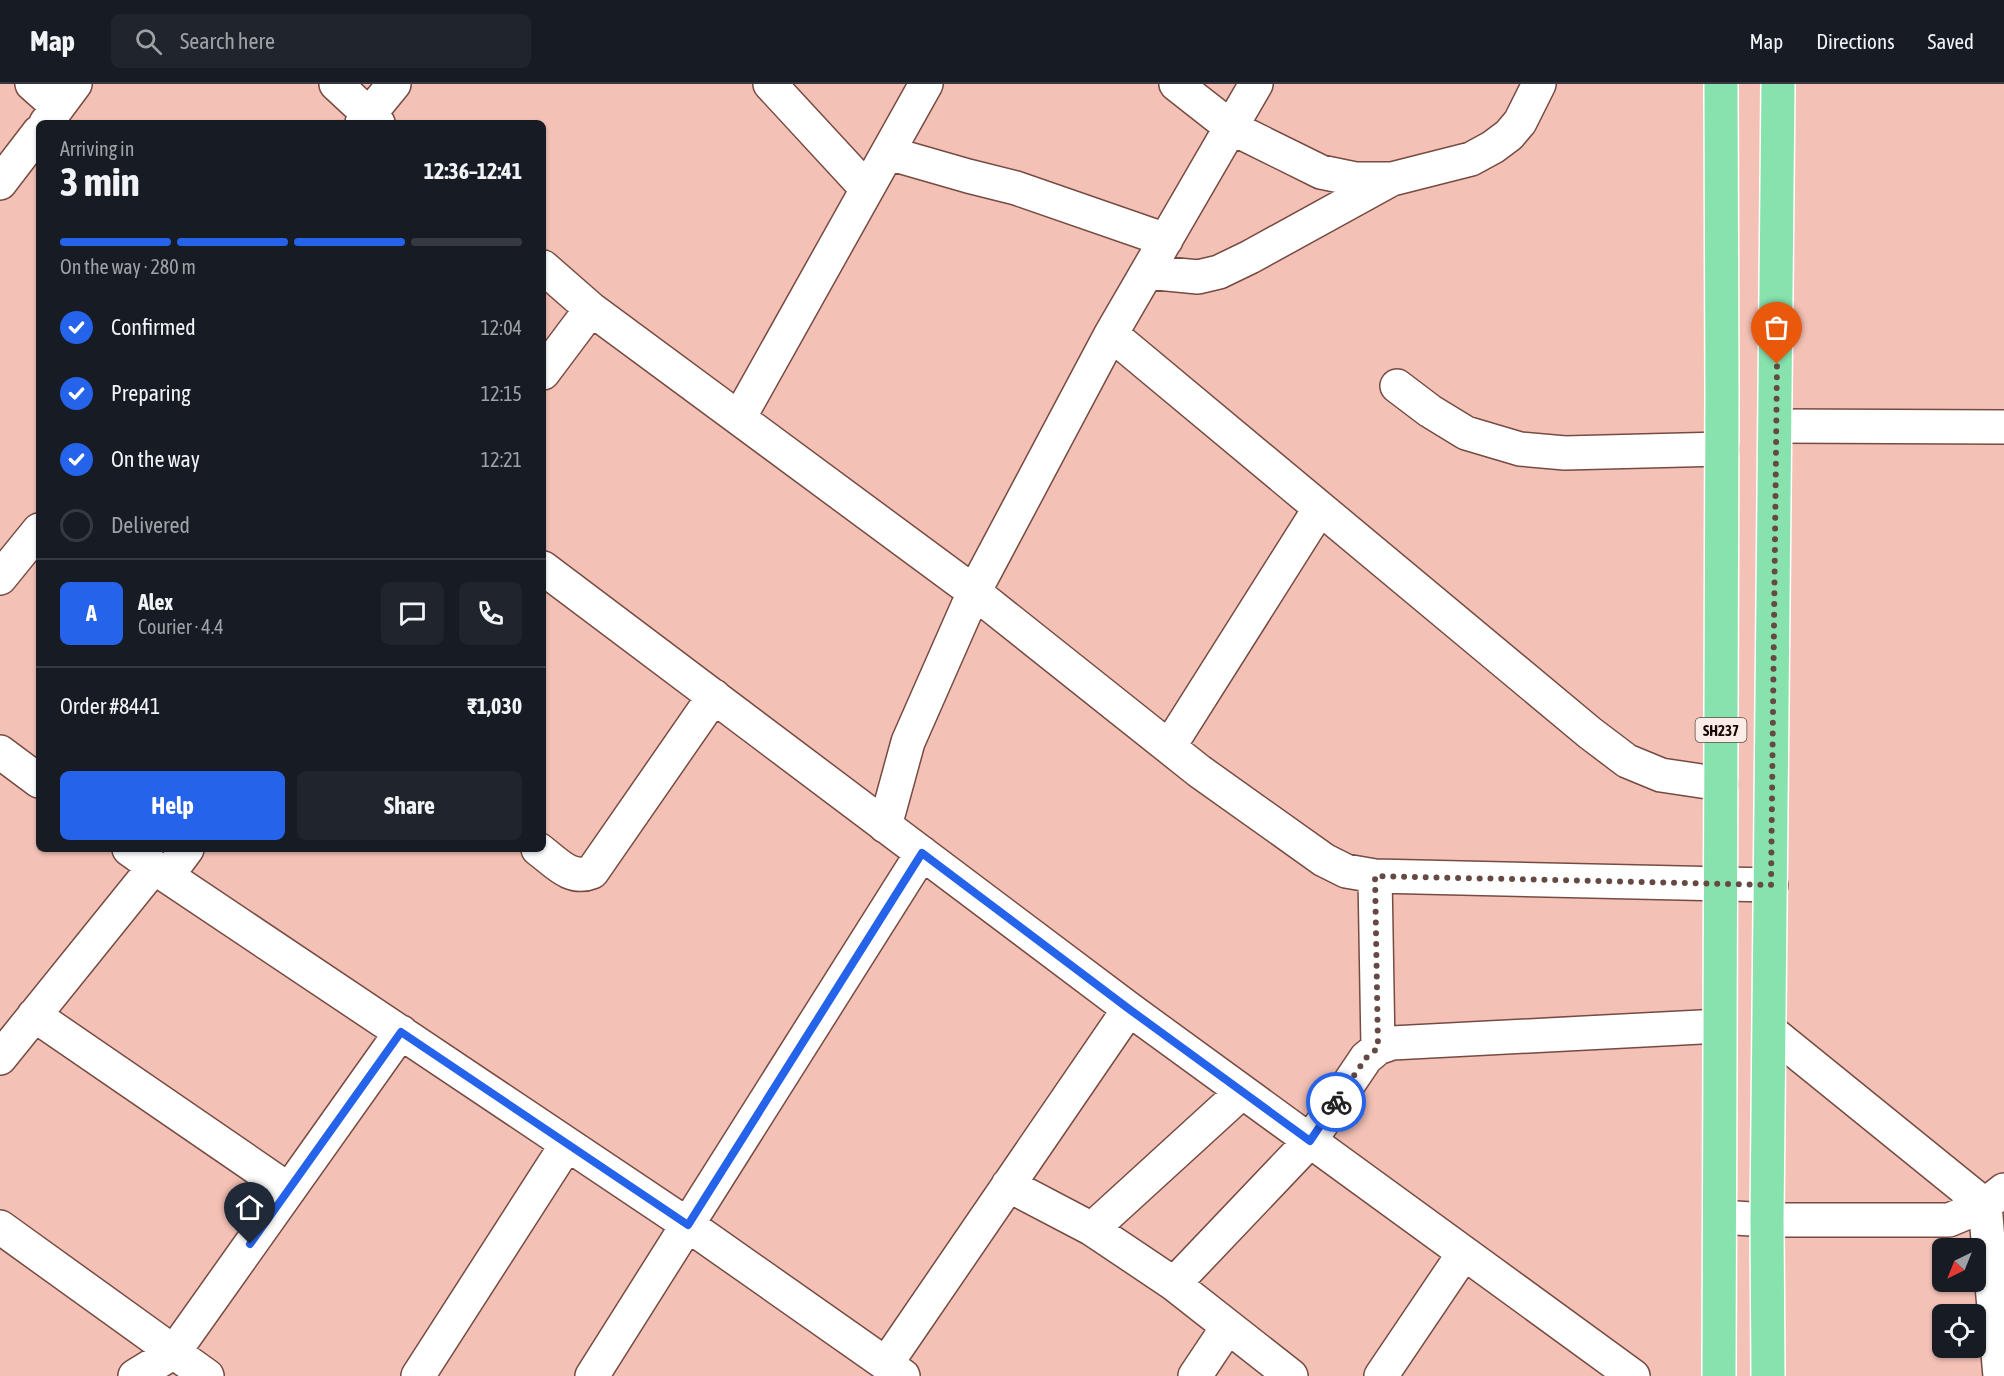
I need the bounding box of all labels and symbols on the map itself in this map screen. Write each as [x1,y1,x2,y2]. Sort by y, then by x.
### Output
pin [1751,302,1802,364]
road number: SH237 [1696,718,1746,742]
courier [1306,1072,1366,1132]
pin [224,1182,275,1244]
north arrow [1932,1238,1986,1292]

